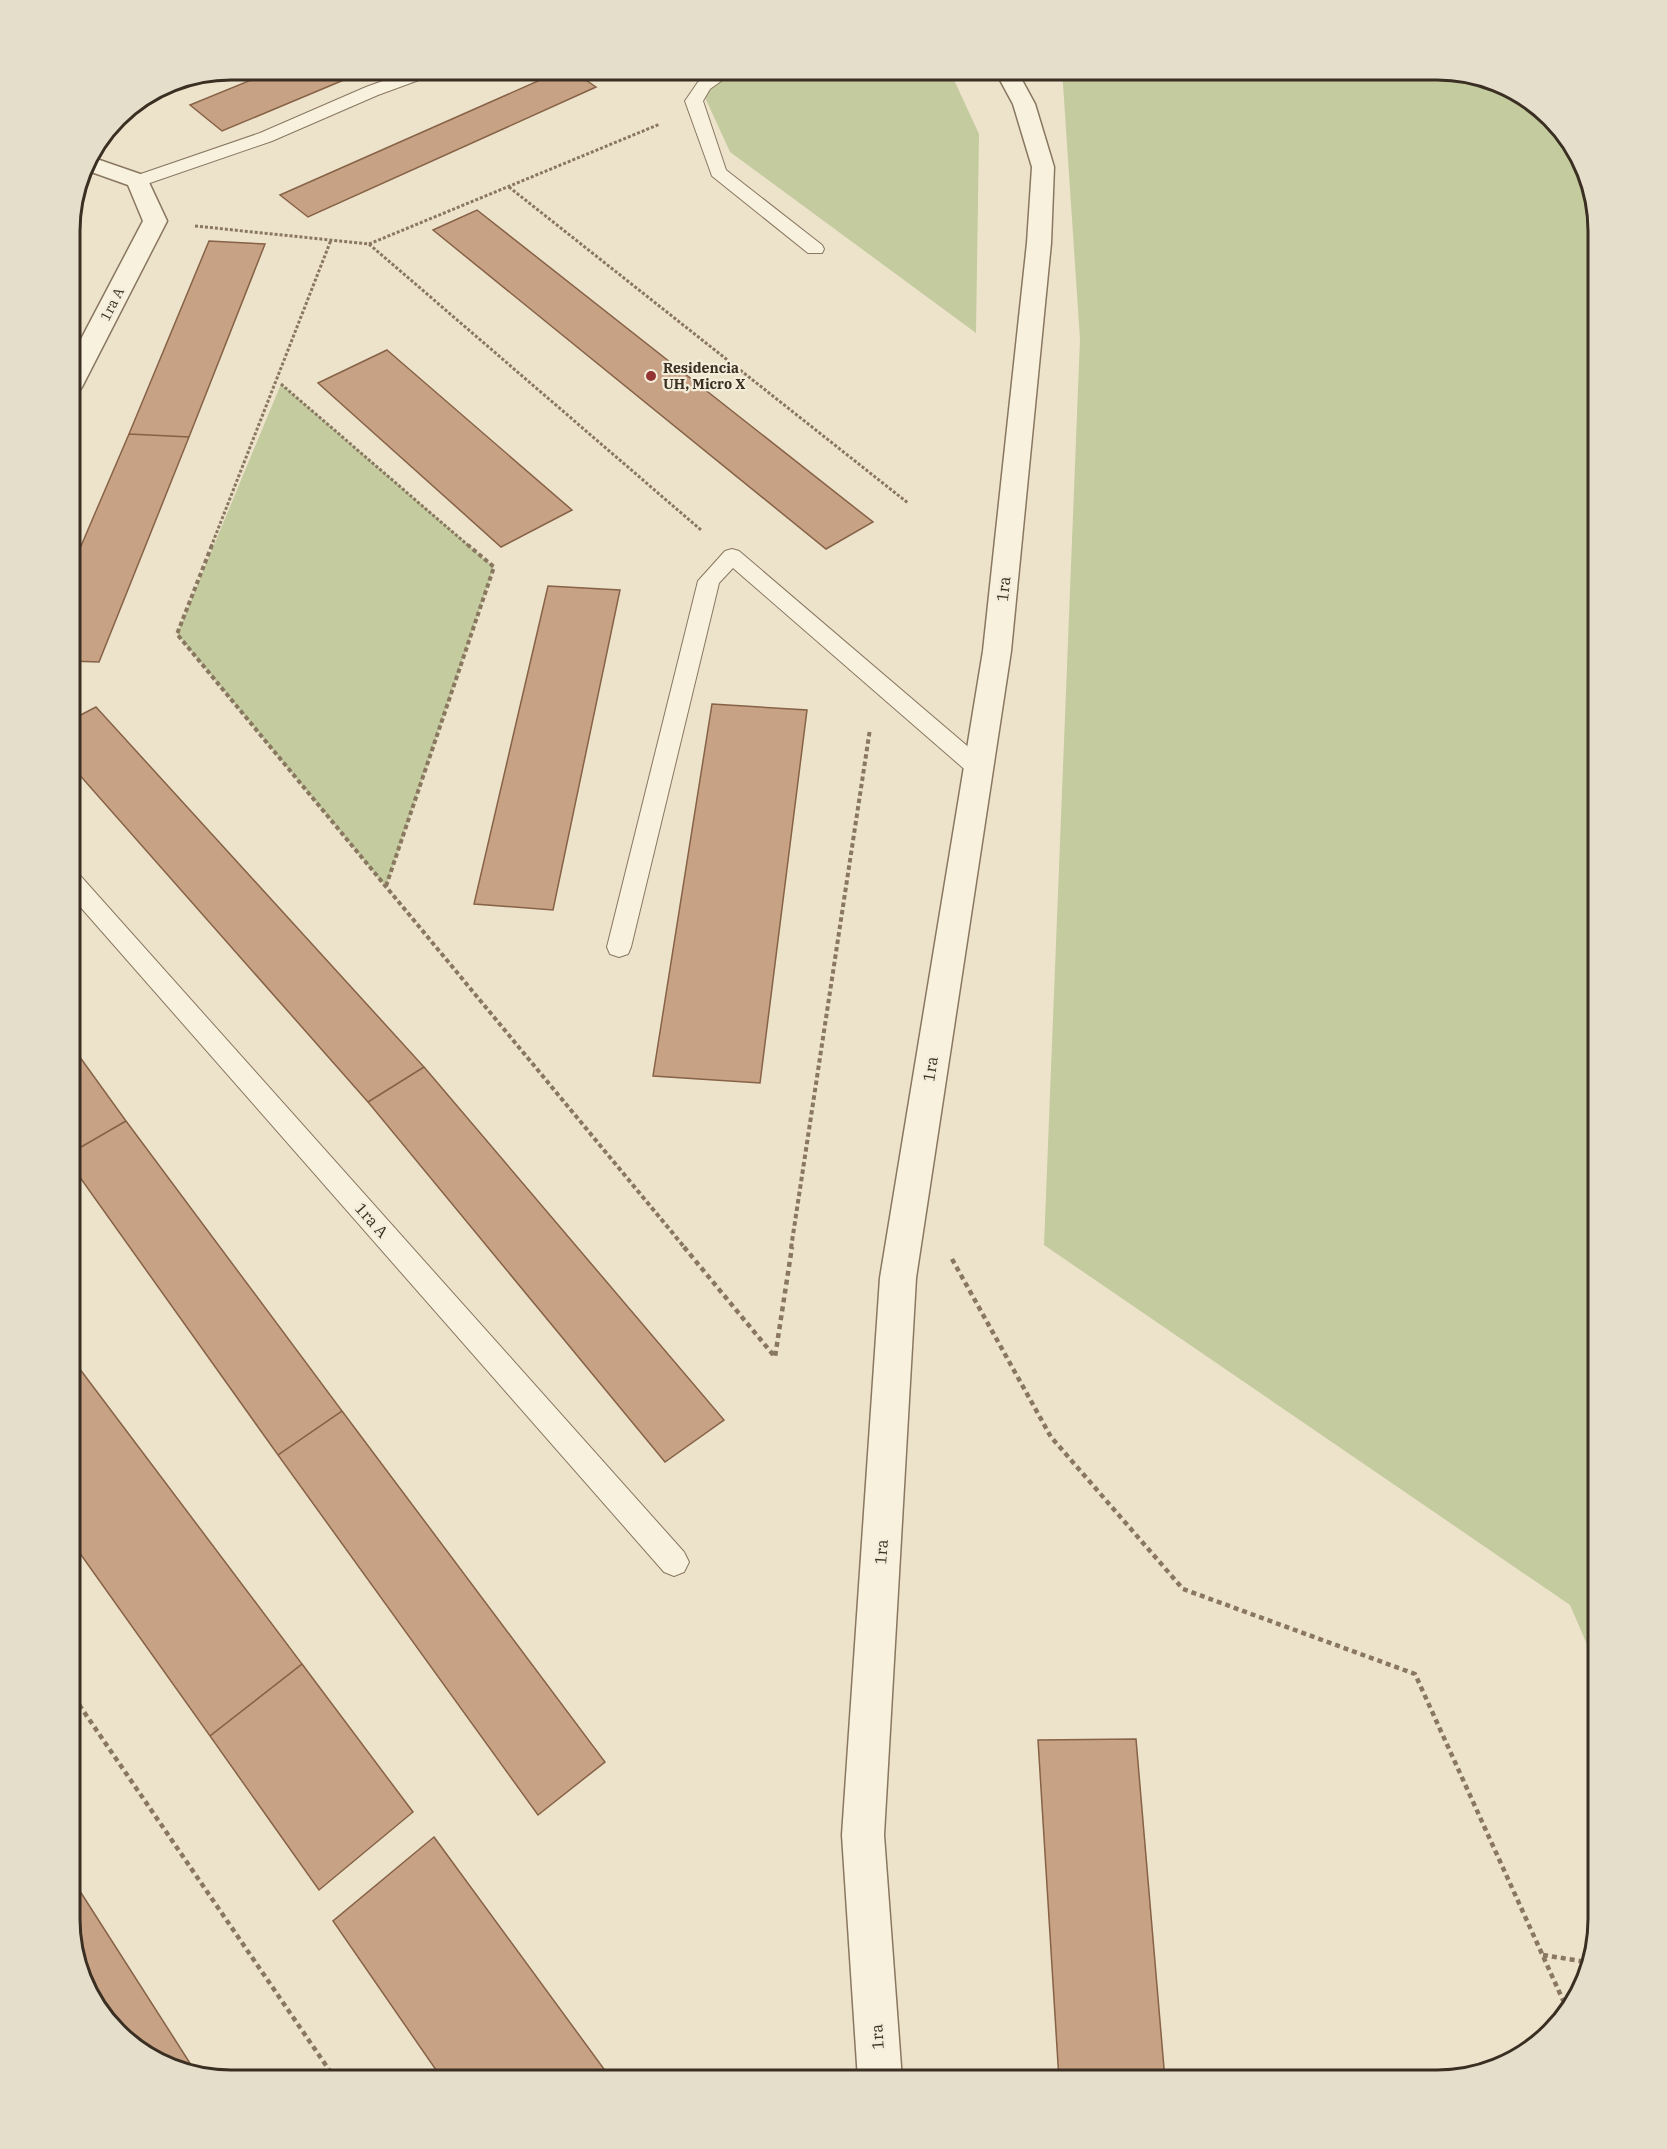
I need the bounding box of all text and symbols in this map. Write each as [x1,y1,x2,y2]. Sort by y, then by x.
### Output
street label: 1ra A [96,284,128,324]
place label: Residencia UH, Micro X [663,359,746,393]
marker: Residencia UH, Micro X [644,369,658,383]
street label: 1ra [992,575,1014,603]
street label: 1ra [918,1055,942,1083]
street label: 1ra A [351,1198,393,1242]
street label: 1ra [870,1538,892,1565]
street label: 1ra [866,2023,888,2050]

